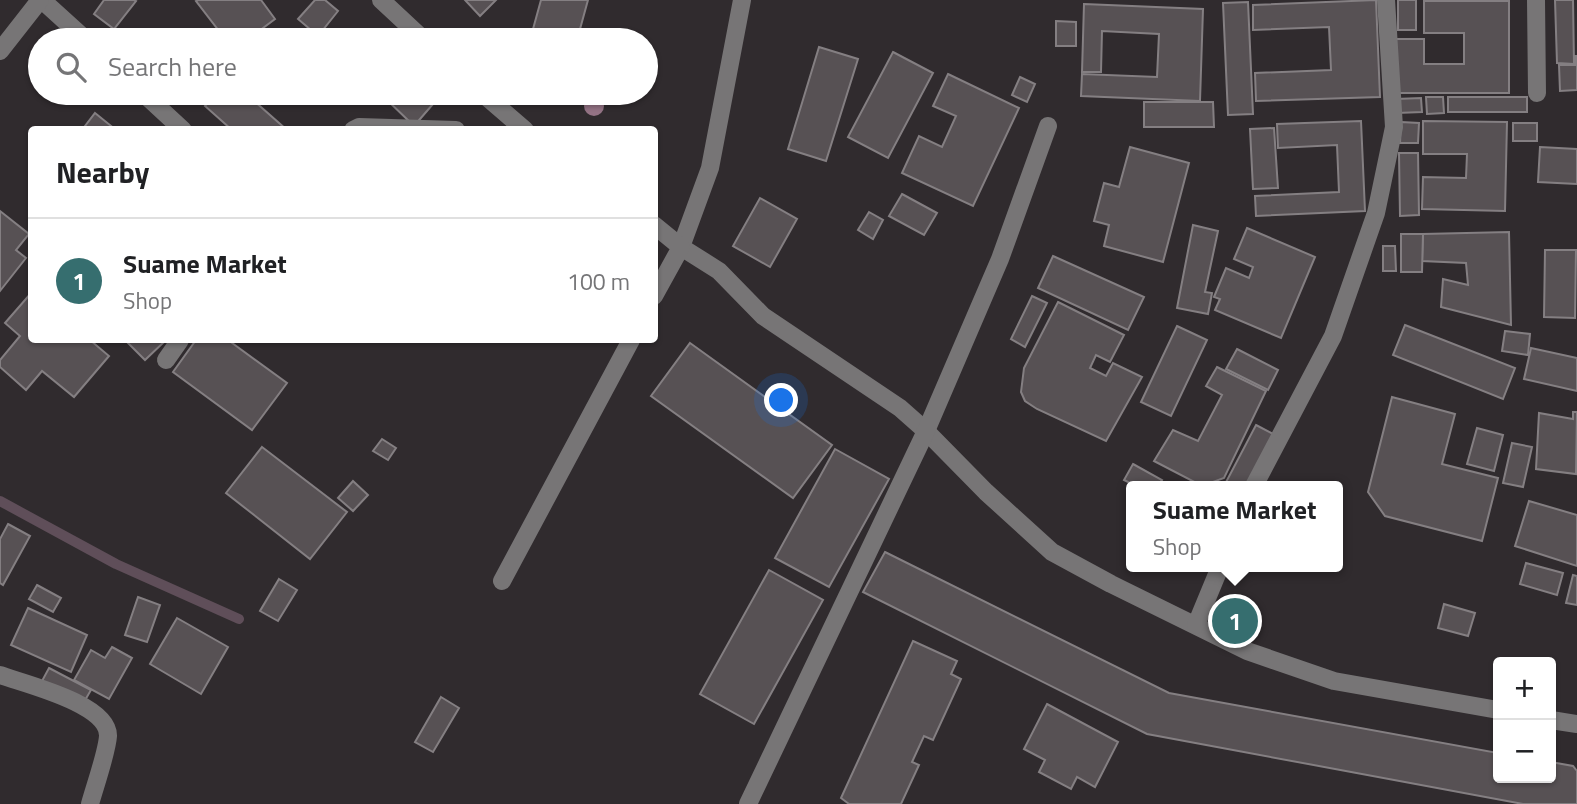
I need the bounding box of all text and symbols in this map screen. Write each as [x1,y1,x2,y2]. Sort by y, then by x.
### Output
search box [28,28,658,105]
text: Search here [108,47,237,86]
icon: search [52,48,90,86]
text: Nearby [56,149,149,195]
text: Suame Market [123,244,287,283]
text: 1 [73,264,85,299]
text: 100 m [567,264,630,299]
text: Shop [123,283,172,318]
your location [764,383,798,417]
popup [1126,481,1343,572]
text: Suame Market [1153,490,1316,529]
text: Shop [1153,529,1202,564]
pin: 1 [1212,595,1258,647]
map controls [1493,657,1556,783]
button: + [1493,657,1556,720]
button: − [1493,720,1556,783]

